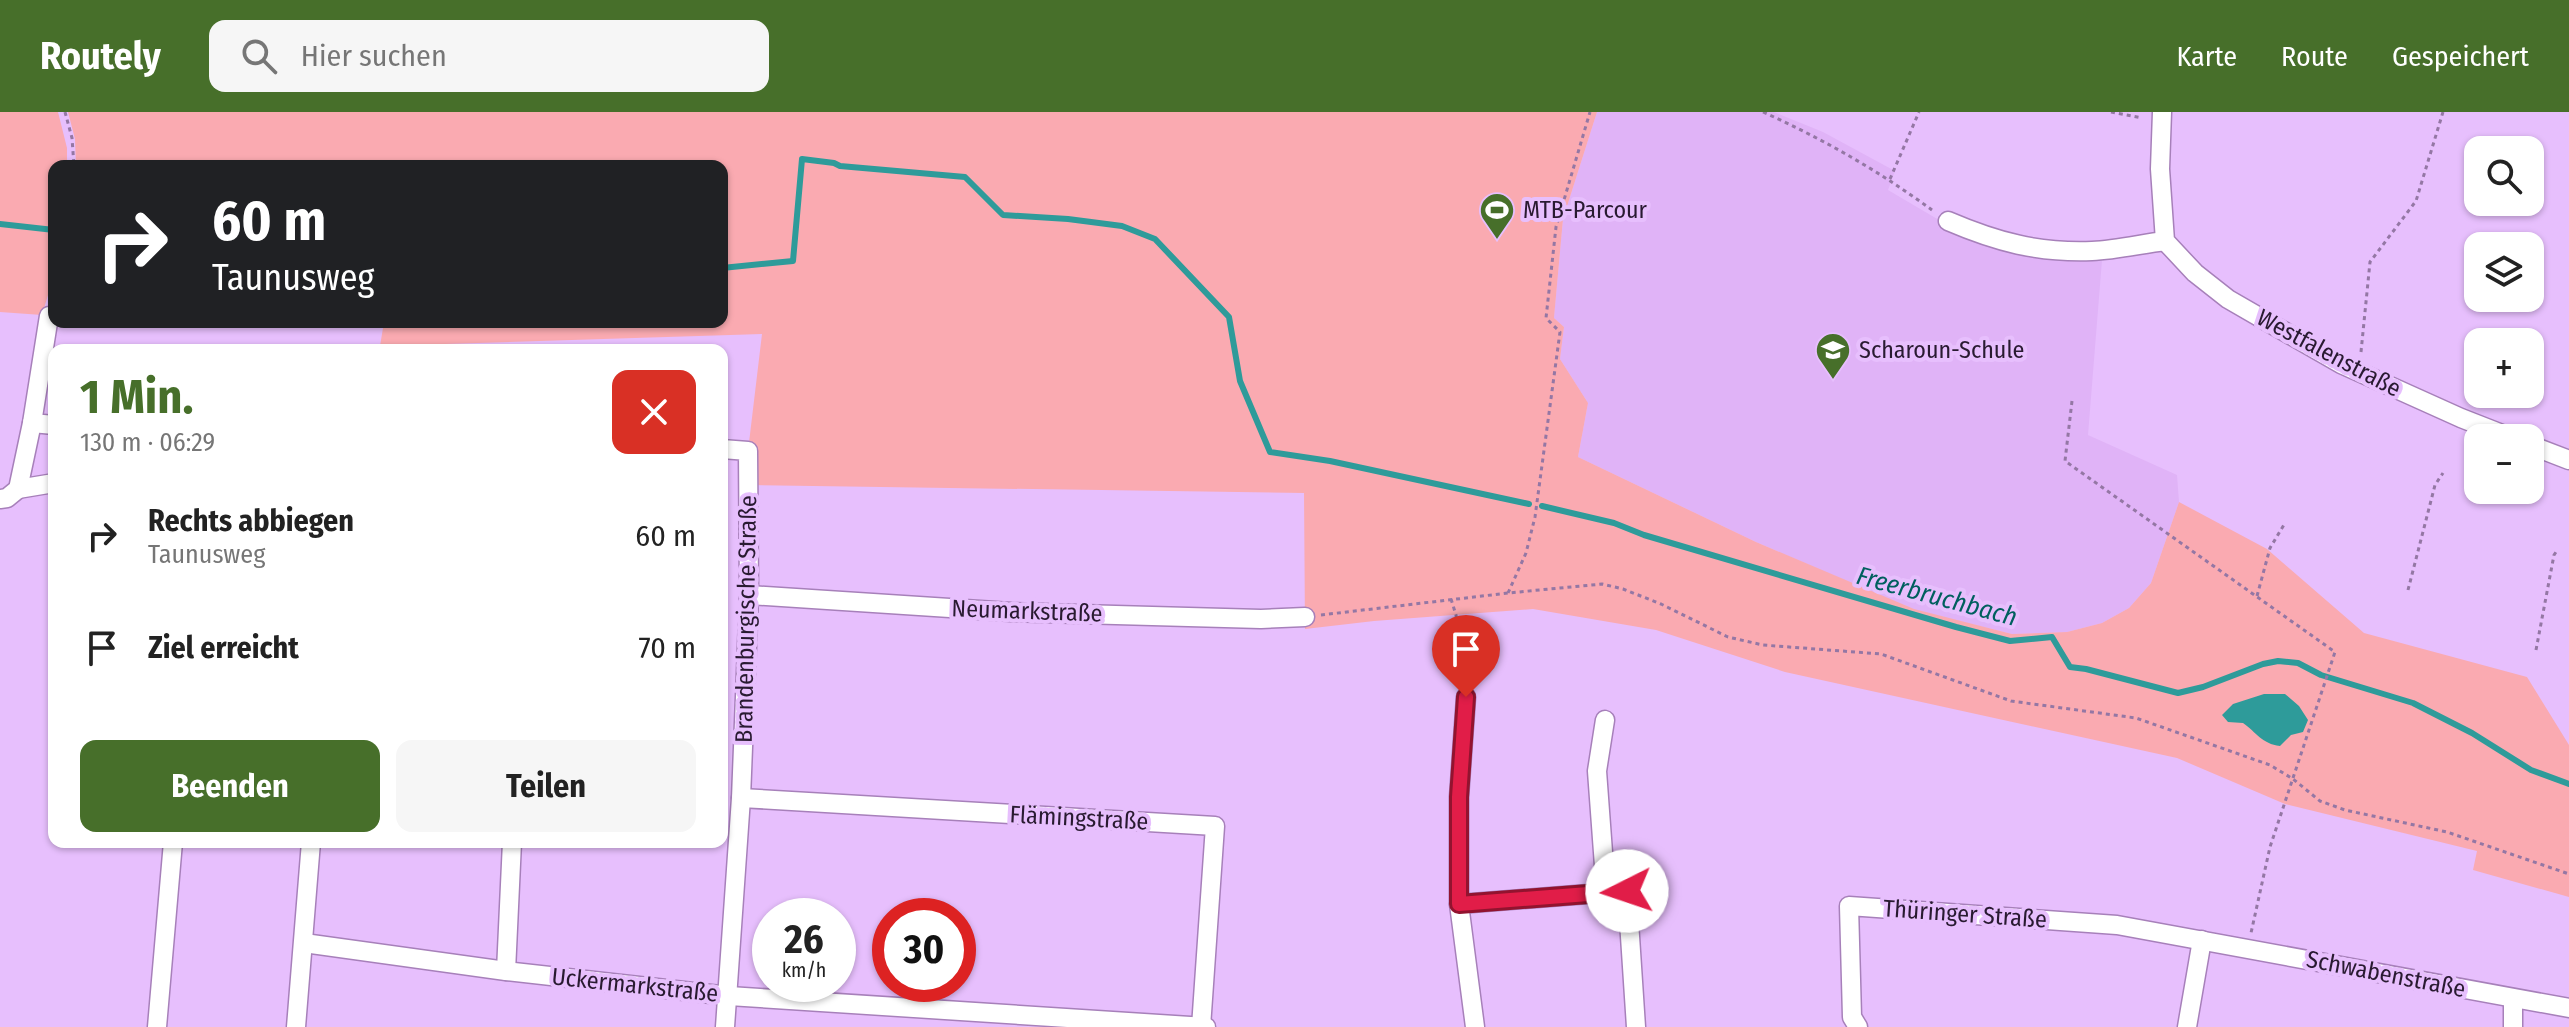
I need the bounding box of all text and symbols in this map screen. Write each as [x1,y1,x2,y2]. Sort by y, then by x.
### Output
search box [209,20,769,92]
text: Routely [40,33,161,79]
icon: search [237,34,281,78]
text: Hier suchen [301,38,447,74]
text: Karte [2176,40,2237,73]
text: Route [2281,40,2348,73]
text: Gespeichert [2392,40,2529,73]
map controls [2464,136,2544,504]
button: search [2464,136,2544,216]
text: 60 m [212,188,326,255]
sports icon: MTB-Parcour [1478,191,1516,241]
icon: right [80,192,184,296]
place label: MTB-Parcour [1523,196,1648,224]
button: layers [2464,232,2544,312]
text: Taunusweg [212,256,375,300]
street label: Westfalenstraße [2252,303,2406,403]
button: + [2464,328,2544,408]
school or university icon: Scharoun-Schule [1814,331,1852,381]
place label: Scharoun-Schule [1859,336,2024,364]
text: 1 Min. [80,368,193,426]
button: close [612,370,696,454]
button: − [2464,424,2544,504]
text: 130 m · 06:29 [80,427,215,458]
street label: Brandenburgische Straße [730,495,762,743]
text: Rechts abbiegen [148,503,354,539]
icon: right [80,514,124,558]
text: 60 m [635,518,696,554]
text: Taunusweg [148,539,265,570]
water label: Freerbruchbach [1853,560,2021,633]
street label: Neumarkstraße [951,594,1103,628]
pin [1432,615,1500,697]
icon: arrive [80,626,124,670]
icon: arrive [1444,627,1488,671]
text: Ziel erreicht [148,630,299,666]
text: 70 m [638,630,696,666]
button: Beenden [80,740,380,832]
button: Teilen [396,740,696,832]
street label: Flämingstraße [1009,800,1149,836]
position arrow [1585,849,1669,933]
street label: Thüringer Straße [1882,894,2048,934]
speed limit sign: 30 [872,898,976,1002]
text: 26 [784,916,824,964]
street label: Schwabenstraße [2304,945,2468,1003]
text: km/h [782,958,826,982]
street label: Uckermarkstraße [550,962,720,1008]

